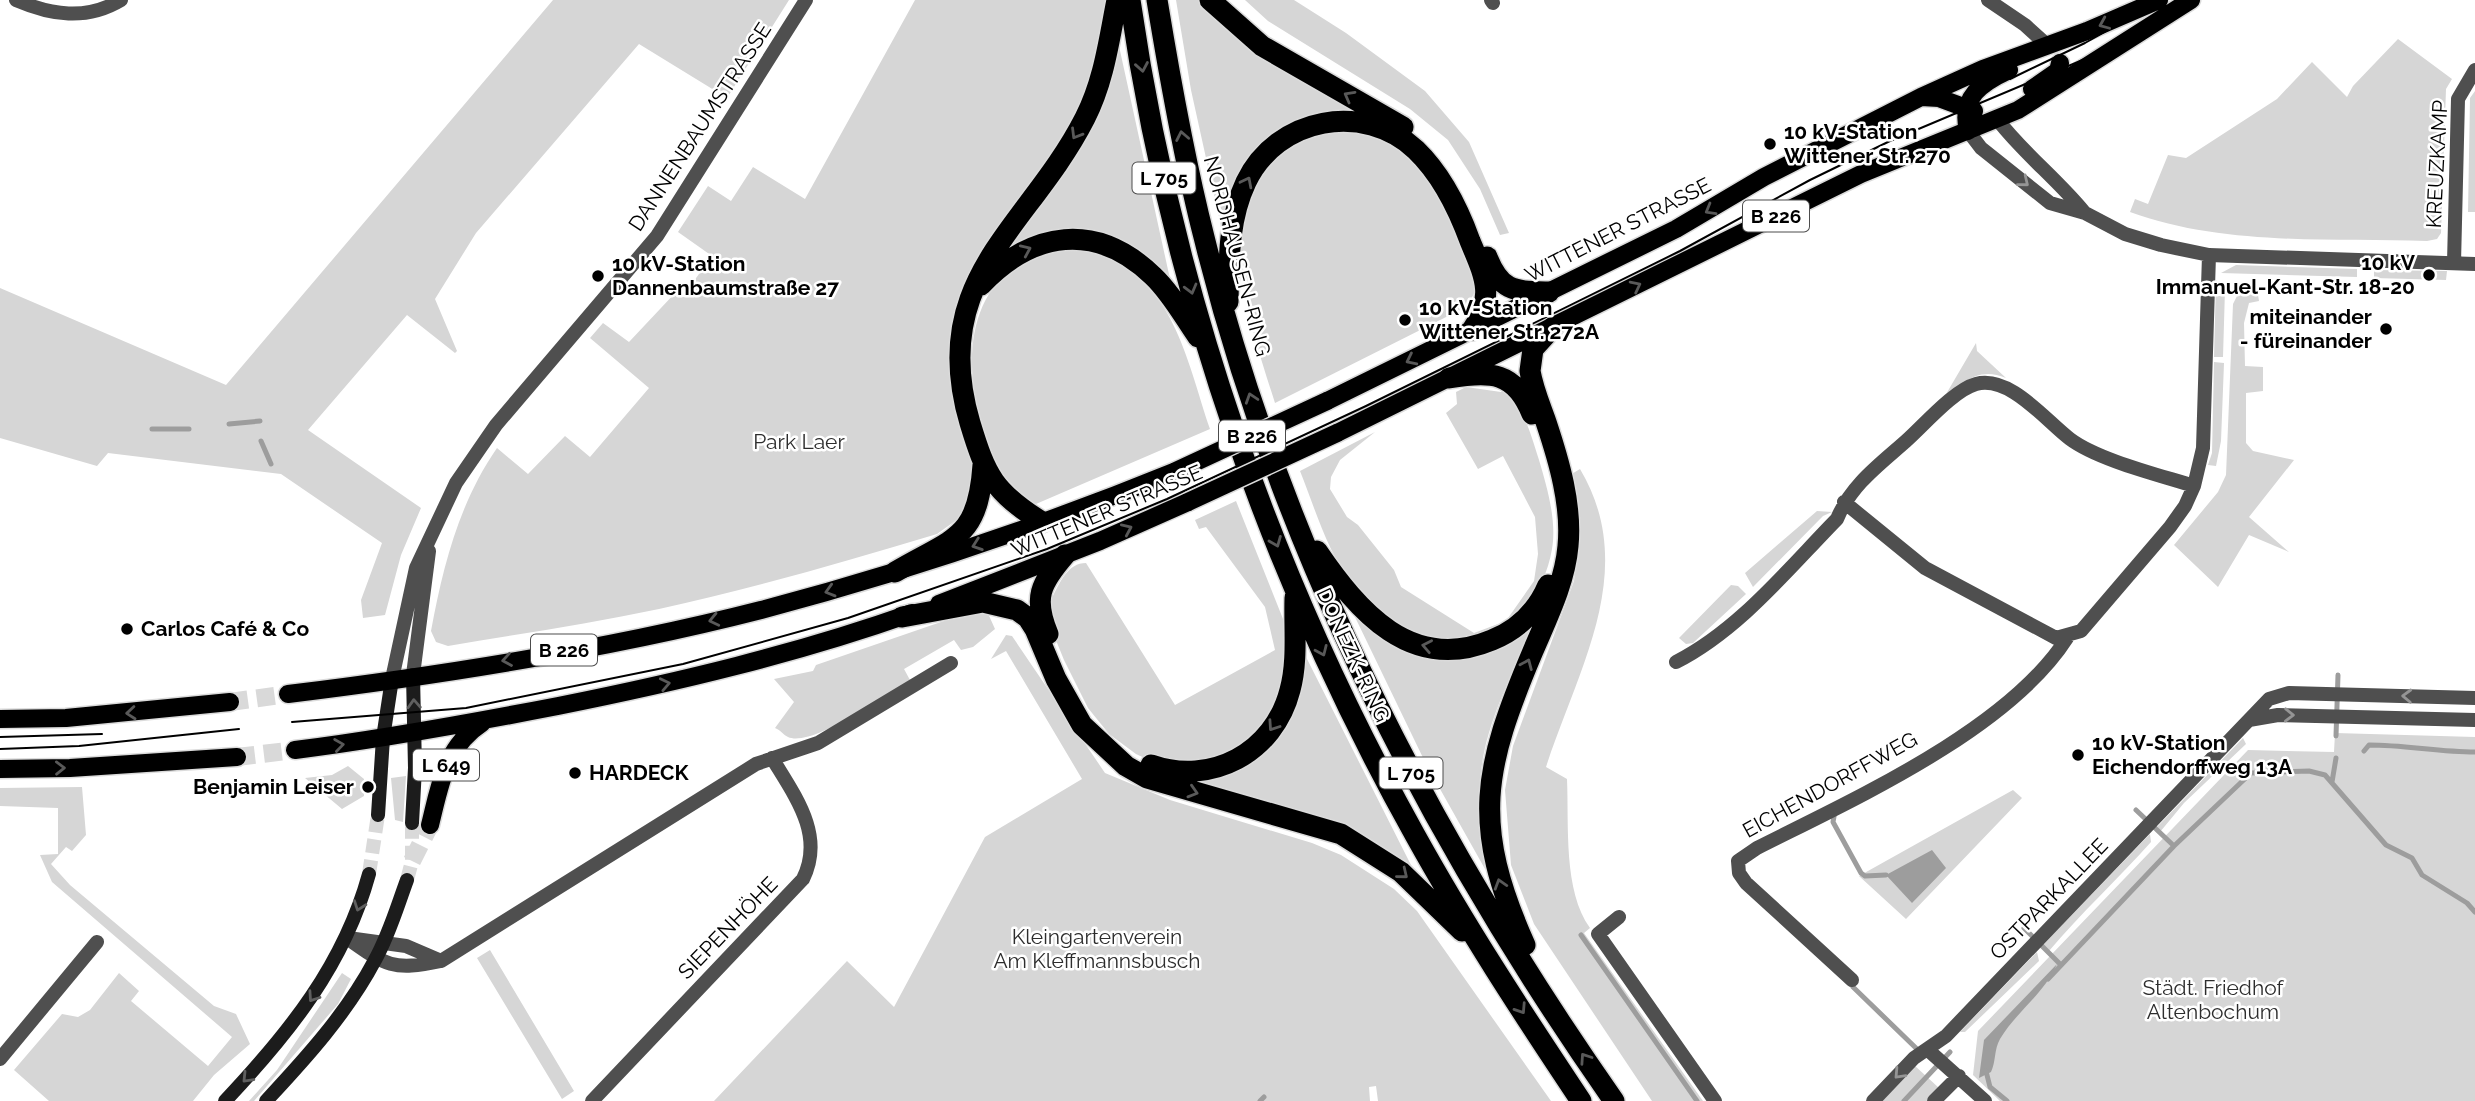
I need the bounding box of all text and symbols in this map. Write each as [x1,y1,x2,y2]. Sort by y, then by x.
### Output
one-way arrow [2098,16,2111,30]
street label: DANNENBAUMSTRASSE [623,18,776,235]
one-way arrow [1134,61,1149,73]
one-way arrow [1344,91,1356,104]
street label: KREUZKAMP [2421,99,2452,229]
place label: 10 kV-Station Wittener Str. 270 [1784,119,1951,168]
one-way arrow [1071,127,1084,140]
one-way arrow [1175,130,1190,142]
marker: 10 kV-Station Wittener Str. 270 [1762,136,1778,152]
street label: NORDHAUSEN-RING [1199,153,1276,359]
road number: L 705 [1132,162,1196,194]
street label: WITTENER STRASSE [1521,172,1715,287]
one-way arrow [2016,174,2029,186]
one-way arrow [1239,177,1253,190]
road number: B 226 [1743,200,1809,232]
one-way arrow [1704,202,1717,215]
one-way arrow [1019,244,1031,258]
place label: 10 kV Immanuel-Kant-Str. 18-20 [2156,250,2416,299]
place label: 10 kV-Station Dannenbaumstraße 27 [612,251,839,300]
marker: 10 kV Immanuel-Kant-Str. 18-20 [2421,267,2437,283]
marker: 10 kV-Station Dannenbaumstraße 27 [590,268,606,284]
one-way arrow [1629,280,1641,294]
one-way arrow [1183,283,1197,295]
place label: 10 kV-Station Wittener Str. 272A [1419,295,1600,344]
place label: miteinander - füreinander [2240,304,2372,353]
marker: 10 kV-Station Wittener Str. 272A [1397,312,1413,328]
marker: miteinander - füreinander [2378,321,2394,337]
one-way arrow [1406,352,1418,366]
one-way arrow [1245,393,1260,405]
road number: B 226 [1219,420,1285,452]
park label: Park Laer [753,429,845,454]
street label: WITTENER STRASSE [1008,459,1206,562]
one-way arrow [1120,524,1132,538]
one-way arrow [1267,536,1281,548]
one-way arrow [972,537,984,551]
one-way arrow [824,583,836,597]
street label: DONEZK-RING [1311,584,1395,726]
one-way arrow [708,612,720,626]
place label: Carlos Café & Co [141,616,309,641]
marker: Carlos Café & Co [119,621,135,637]
road number: B 226 [531,635,597,666]
one-way arrow [1421,639,1433,654]
one-way arrow [1314,644,1328,656]
one-way arrow [501,652,513,667]
one-way arrow [1519,659,1533,671]
one-way arrow [659,678,671,692]
one-way arrow [2401,688,2412,704]
one-way arrow [407,698,422,709]
one-way arrow [125,705,136,720]
one-way arrow [2284,707,2295,723]
one-way arrow [1269,718,1281,731]
street label: EICHENDORFFWEG [1738,726,1921,843]
place label: 10 kV-Station Eichendorffweg 13A [2092,730,2293,779]
one-way arrow [333,737,345,752]
marker: 10 kV-Station Eichendorffweg 13A [2070,747,2086,763]
road number: L 649 [413,750,479,780]
road number: L 705 [1380,758,1442,788]
one-way arrow [55,760,66,776]
place label: HARDECK [589,760,690,785]
marker: HARDECK [567,765,583,781]
place label: Benjamin Leiser [193,774,354,799]
marker: Benjamin Leiser [360,779,376,795]
one-way arrow [1187,783,1199,798]
street label: OSTPARKALLEE [1984,833,2113,965]
one-way arrow [1395,865,1407,878]
street label: SIEPENHÖHE [673,871,783,984]
one-way arrow [1494,878,1508,891]
one-way arrow [353,900,367,912]
park label: Kleingartenverein Am Kleffmannsbusch [993,924,1201,973]
park label: Städt. Friedhof Altenbochum [2143,975,2284,1024]
one-way arrow [308,990,321,1003]
one-way arrow [1512,1002,1525,1015]
one-way arrow [1580,1052,1593,1065]
one-way arrow [1895,1066,1907,1079]
one-way arrow [242,1070,255,1083]

